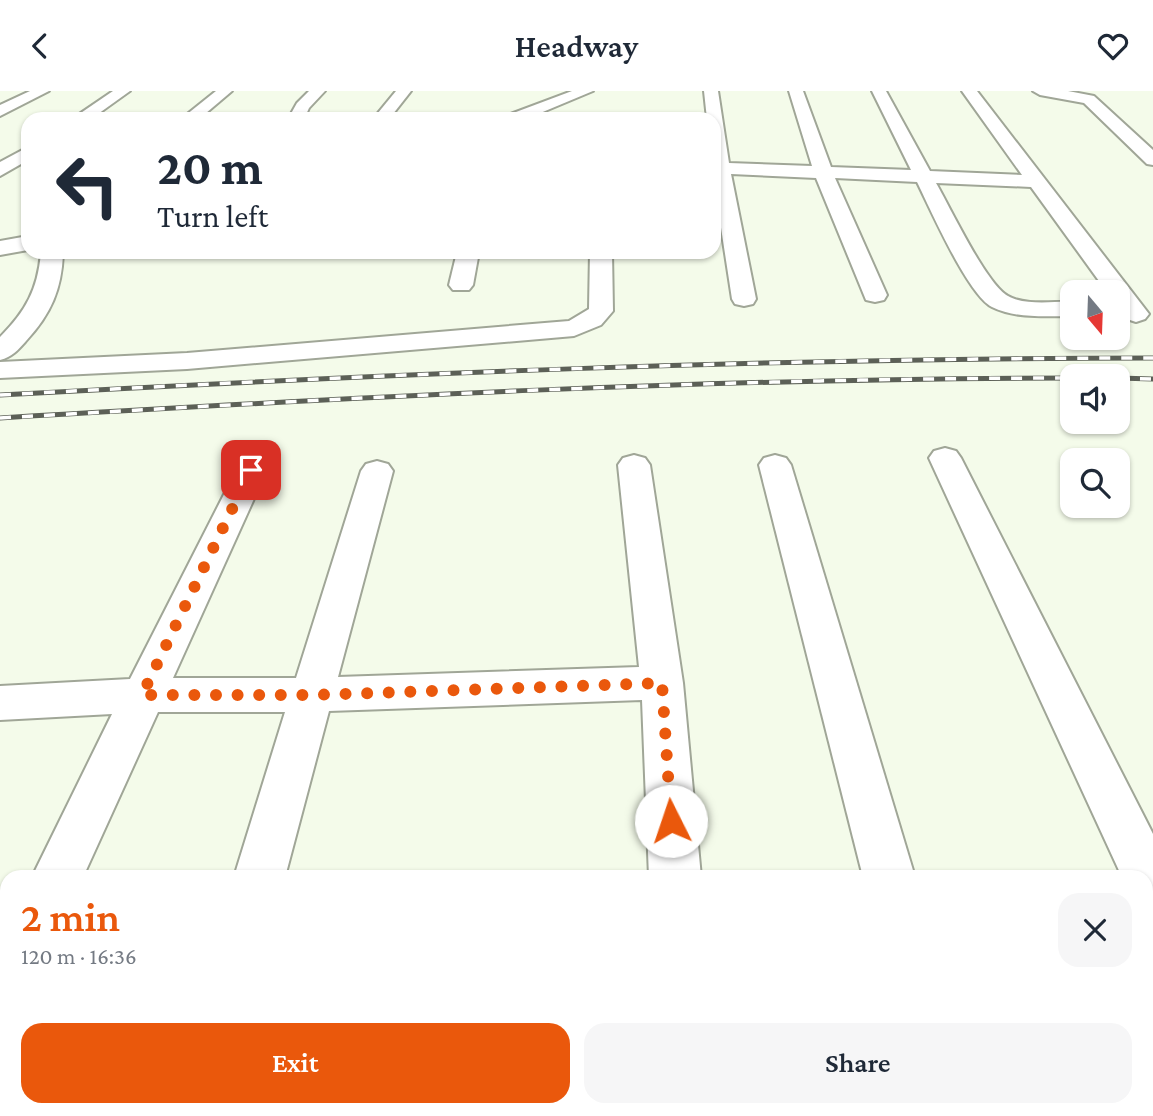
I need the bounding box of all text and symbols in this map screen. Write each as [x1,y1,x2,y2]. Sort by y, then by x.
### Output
icon: back [21,27,59,65]
icon: heart [1094,27,1132,65]
text: Headway [515,28,638,64]
icon: left [42,140,133,231]
text: 20 m [157,140,263,195]
text: Turn left [157,198,268,234]
north arrow [1060,280,1130,350]
map controls [1060,280,1130,518]
button: sound [1060,364,1130,434]
pin [221,440,281,500]
button: search [1060,448,1130,518]
icon: arrive [232,451,270,489]
position arrow [634,784,708,858]
text: 2 min [21,893,120,940]
button: close [1058,893,1132,967]
text: 120 m · 16:36 [21,943,137,969]
button: Exit [21,1023,570,1103]
button: Share [584,1023,1132,1103]

